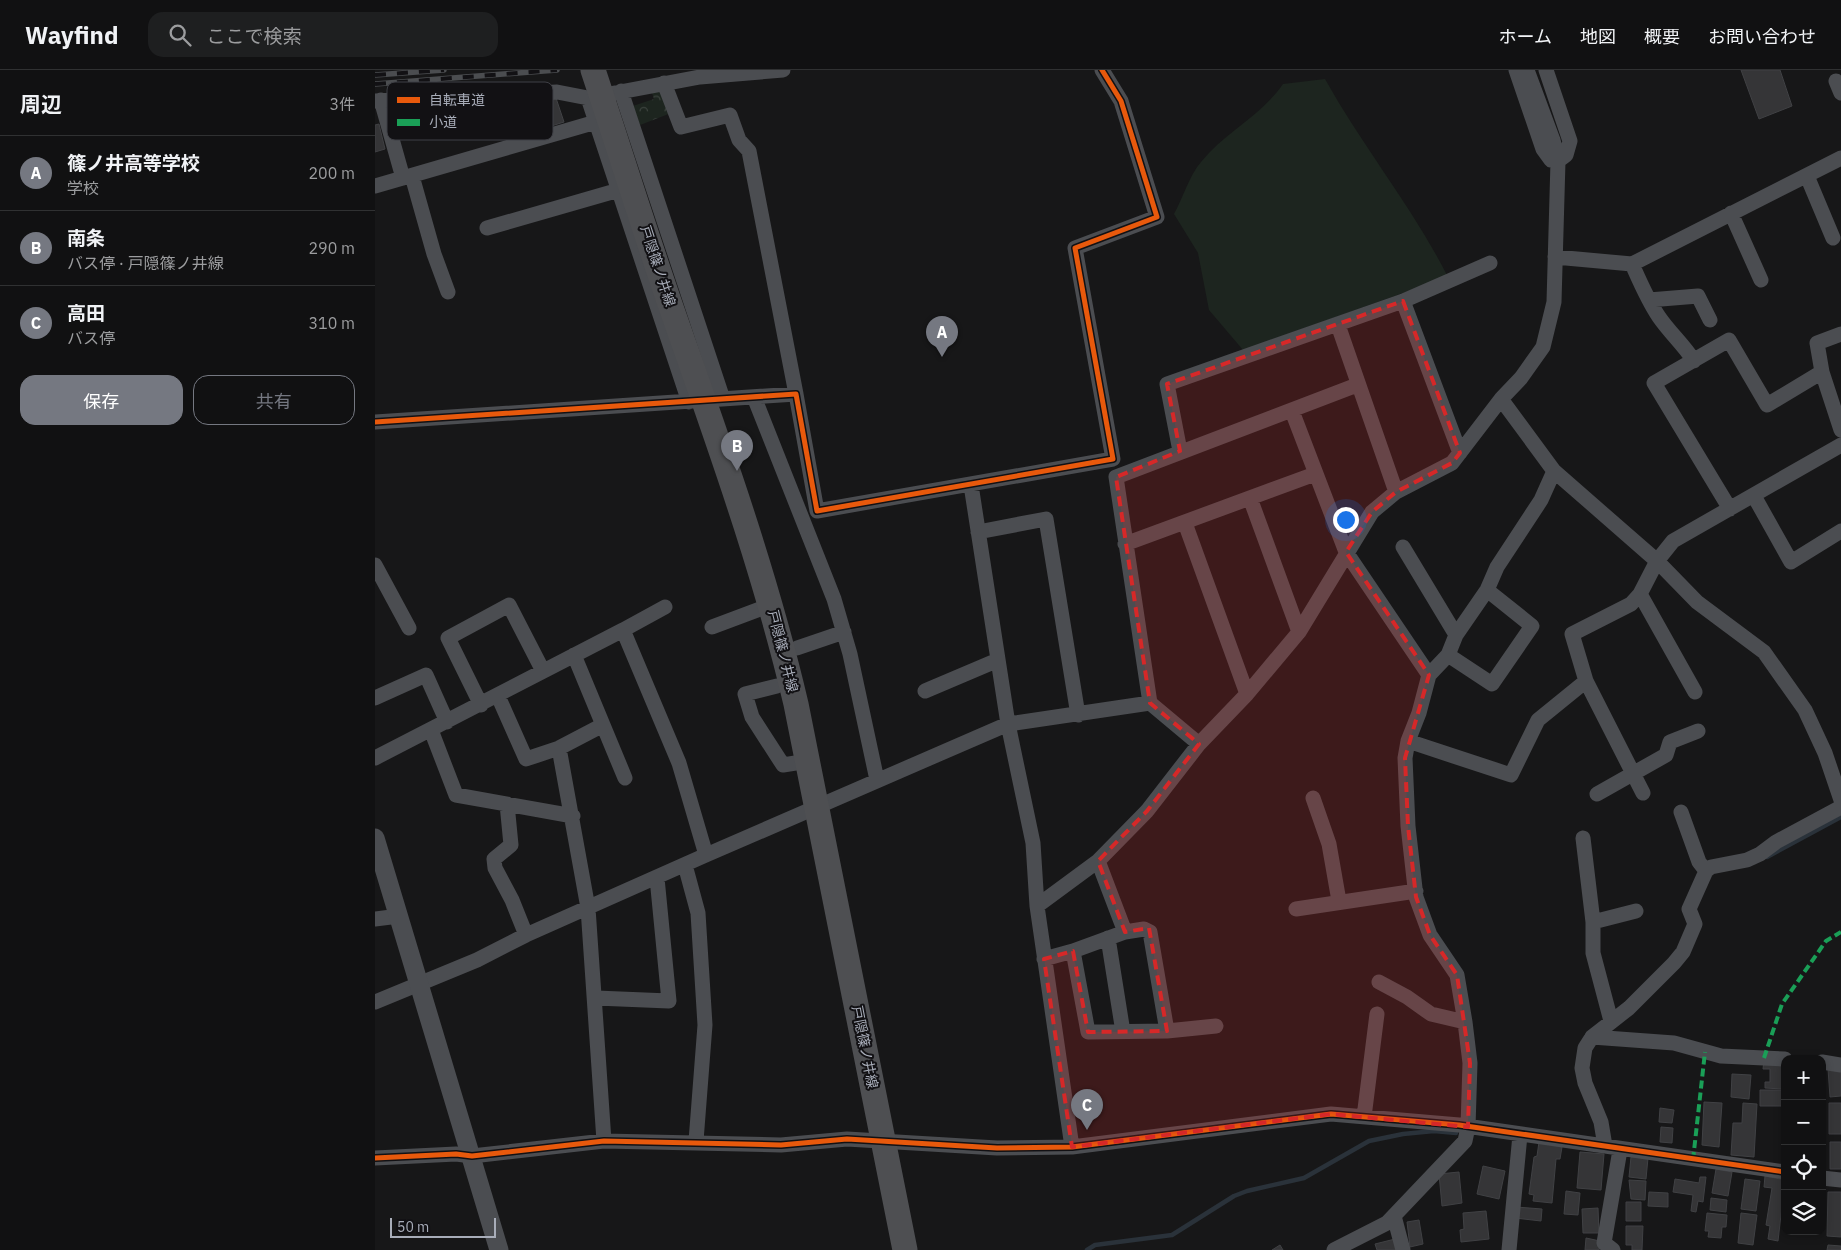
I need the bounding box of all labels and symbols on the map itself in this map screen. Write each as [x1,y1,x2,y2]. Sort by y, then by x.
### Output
legend [387,82,553,140]
text: 自転車道 [429,91,485,109]
text: 小道 [429,113,457,131]
street label: 戸隠篠ノ井線 [636,223,680,309]
pin: A [926,316,958,357]
pin: B [721,430,753,471]
your location [1333,507,1359,533]
street label: 戸隠篠ノ井線 [764,608,802,694]
street label: 戸隠篠ノ井線 [848,1004,882,1090]
pin: C [1071,1089,1103,1130]
scale bar [390,1215,496,1238]

